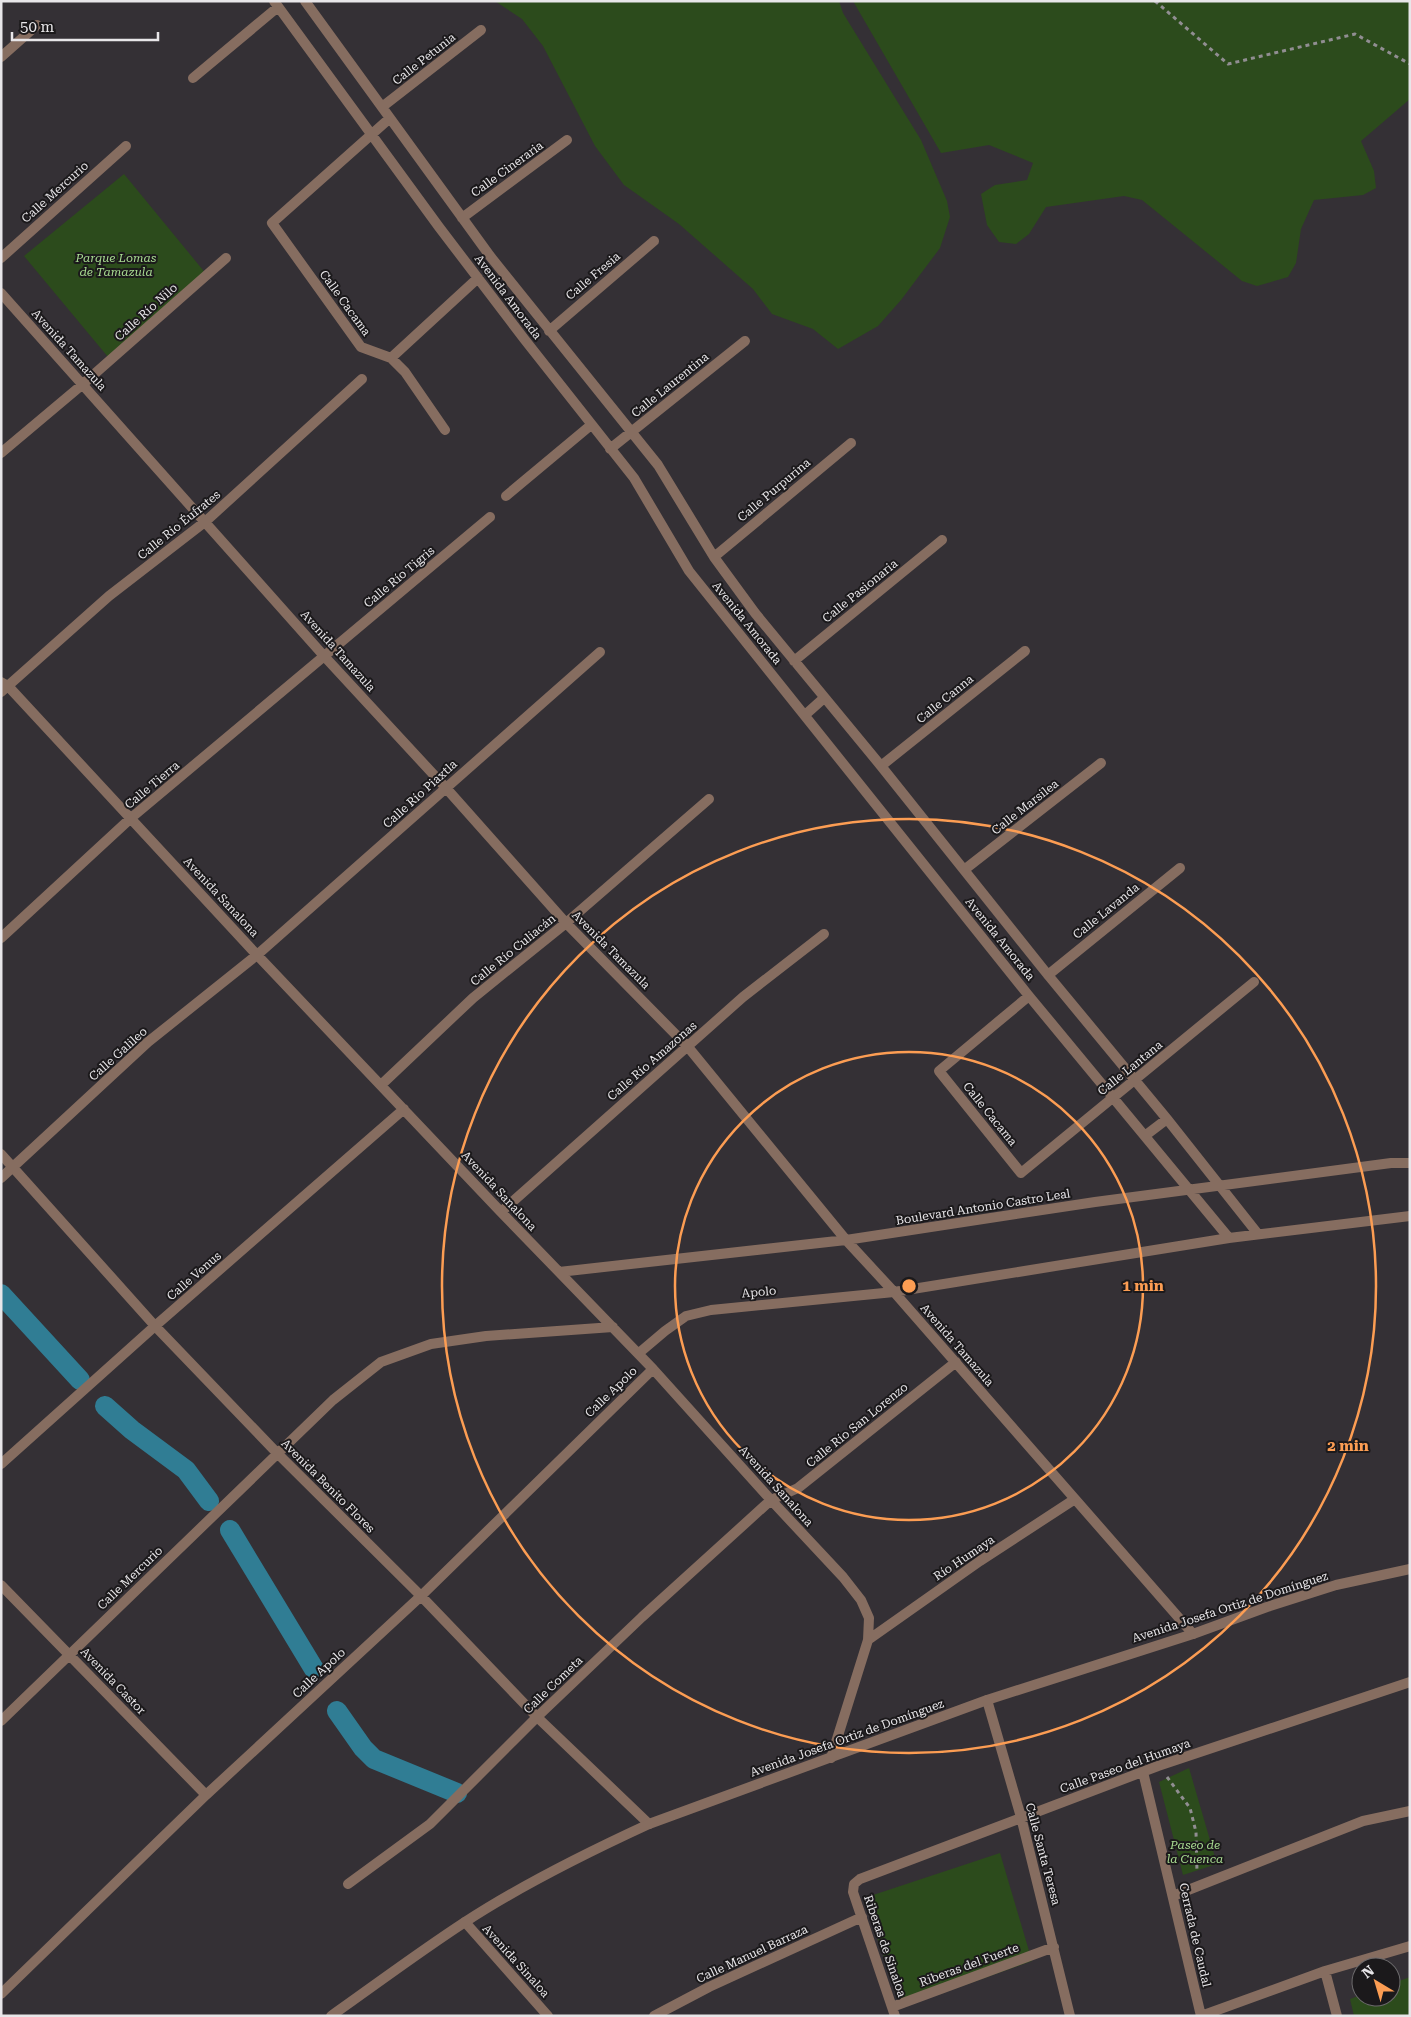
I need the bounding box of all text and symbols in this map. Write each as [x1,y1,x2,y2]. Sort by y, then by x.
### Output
scale bar [12,10,159,42]
text: 50 m [20,18,55,36]
street label: Calle Petunia [390,30,459,88]
street label: Calle Cineraria [468,138,546,200]
street label: Calle Mercurio [19,158,91,226]
street label: Calle Fresia [563,249,623,303]
park label: Parque Lomas de Tamazula [75,251,157,279]
street label: Avenida Amorada [472,252,545,342]
street label: Calle Cacama [316,267,374,339]
street label: Calle Río Nilo [112,280,180,344]
street label: Avenida Tamazula [29,306,110,394]
street label: Calle Laurentina [629,349,712,420]
street label: Calle Purpurina [735,455,814,525]
street label: Calle Río Éufrates [135,487,223,563]
street label: Calle Río Tigris [361,543,437,611]
street label: Calle Pasionaria [820,556,901,626]
street label: Avenida Amorada [709,579,785,668]
street label: Avenida Tamazula [298,607,379,695]
street label: Calle Canna [914,671,977,726]
street label: Calle Río Piaxtla [380,757,460,831]
street label: Calle Tierra [122,758,182,812]
street label: Calle Marsilea [989,776,1062,838]
street label: Avenida Sanalona [181,854,262,940]
street label: Calle Lavanda [1070,880,1142,942]
street label: Avenida Amorada [962,895,1038,984]
street label: Avenida Tamazula [569,908,653,992]
street label: Calle Río Culiacán [468,911,559,989]
street label: Calle Río Amazonas [605,1018,700,1104]
street label: Calle Galileo [86,1024,150,1084]
street label: Calle Lantana [1095,1037,1166,1098]
street label: Calle Cacama [960,1079,1020,1149]
street label: Avenida Sanalona [459,1148,540,1234]
street label: Boulevard Antonio Castro Leal [895,1186,1072,1228]
street label: Calle Venus [164,1248,224,1303]
centre of rings [900,1277,918,1295]
text: 1 min [1122,1277,1164,1295]
street label: Apolo [741,1284,777,1300]
street label: Avenida Tamazula [917,1301,997,1389]
street label: Calle Apolo [582,1364,640,1420]
street label: Calle Río San Lorenzo [803,1380,911,1470]
street label: Avenida Benito Flores [278,1436,378,1536]
text: 2 min [1327,1437,1369,1455]
street label: Avenida Sanalona [736,1443,816,1530]
street label: Río Humaya [931,1532,998,1584]
street label: Calle Mercurio [94,1543,166,1613]
street label: Avenida Josefa Ortiz de Domínguez [1130,1569,1330,1645]
street label: Avenida Castor [78,1645,149,1717]
street label: Calle Apolo [290,1645,348,1701]
street label: Calle Cometa [521,1653,586,1717]
street label: Avenida Josefa Ortiz de Domínguez [748,1696,946,1780]
street label: Calle Paseo del Humaya [1058,1736,1192,1796]
street label: Calle Santa Teresa [1023,1801,1064,1907]
park label: Paseo de la Cuenca [1167,1838,1223,1866]
street label: Cerrada de Caudal [1176,1882,1214,1989]
street label: Riberas de Sinaloa [861,1893,909,1999]
street label: Avenida Sinaloa [480,1922,553,2001]
street label: Calle Manuel Barraza [694,1922,810,1986]
street label: Riberas del Fuerte [917,1940,1021,1989]
north arrow [1351,1957,1401,2007]
text: N [1359,1962,1377,1981]

